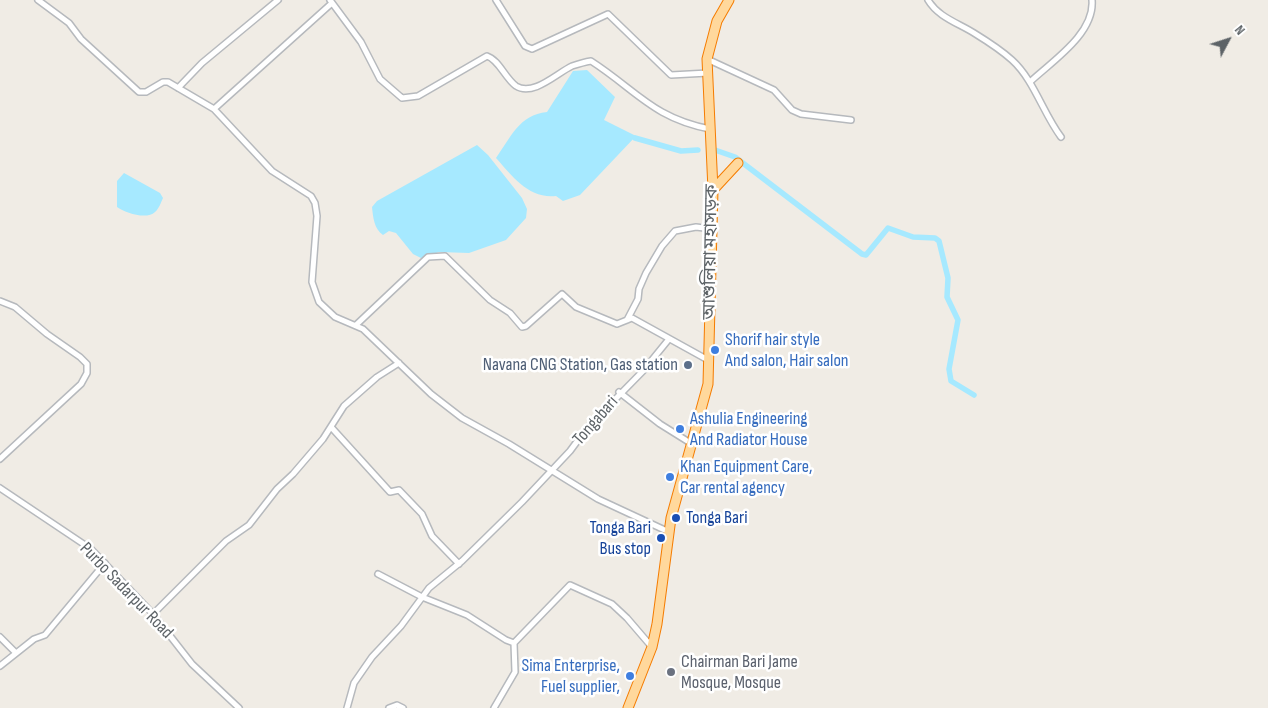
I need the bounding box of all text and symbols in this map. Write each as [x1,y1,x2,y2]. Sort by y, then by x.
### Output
north arrow [1203,15,1253,65]
text: N [1231,22,1249,38]
street label: আশুলিয়া মহাসড়ক [699,184,723,320]
place label: Shorif hair style And salon, Hair salon [725,329,849,372]
marker: Shorif hair style And salon, Hair salon [709,344,721,356]
place label: Navana CNG Station, Gas station [483,354,678,376]
marker: Navana CNG Station, Gas station [682,359,694,371]
street label: Tongabari [569,392,623,450]
place label: Ashulia Engineering And Radiator House [690,408,808,450]
marker: Ashulia Engineering And Radiator House [674,423,686,435]
place label: Khan Equipment Care, Car rental agency [680,456,812,498]
marker: Khan Equipment Care, Car rental agency [664,471,676,483]
place label: Tonga Bari [686,507,748,529]
marker: Tonga Bari [670,512,682,524]
place label: Tonga Bari Bus stop [589,517,651,560]
marker: Tonga Bari Bus stop [655,532,667,544]
street label: Purbo Sadarpur Road [75,538,177,644]
place label: Chairman Bari Jame Mosque, Mosque [681,651,798,694]
place label: Sima Enterprise, Fuel supplier, [522,655,620,698]
marker: Chairman Bari Jame Mosque, Mosque [665,666,677,678]
marker: Sima Enterprise, Fuel supplier, [624,670,636,682]

